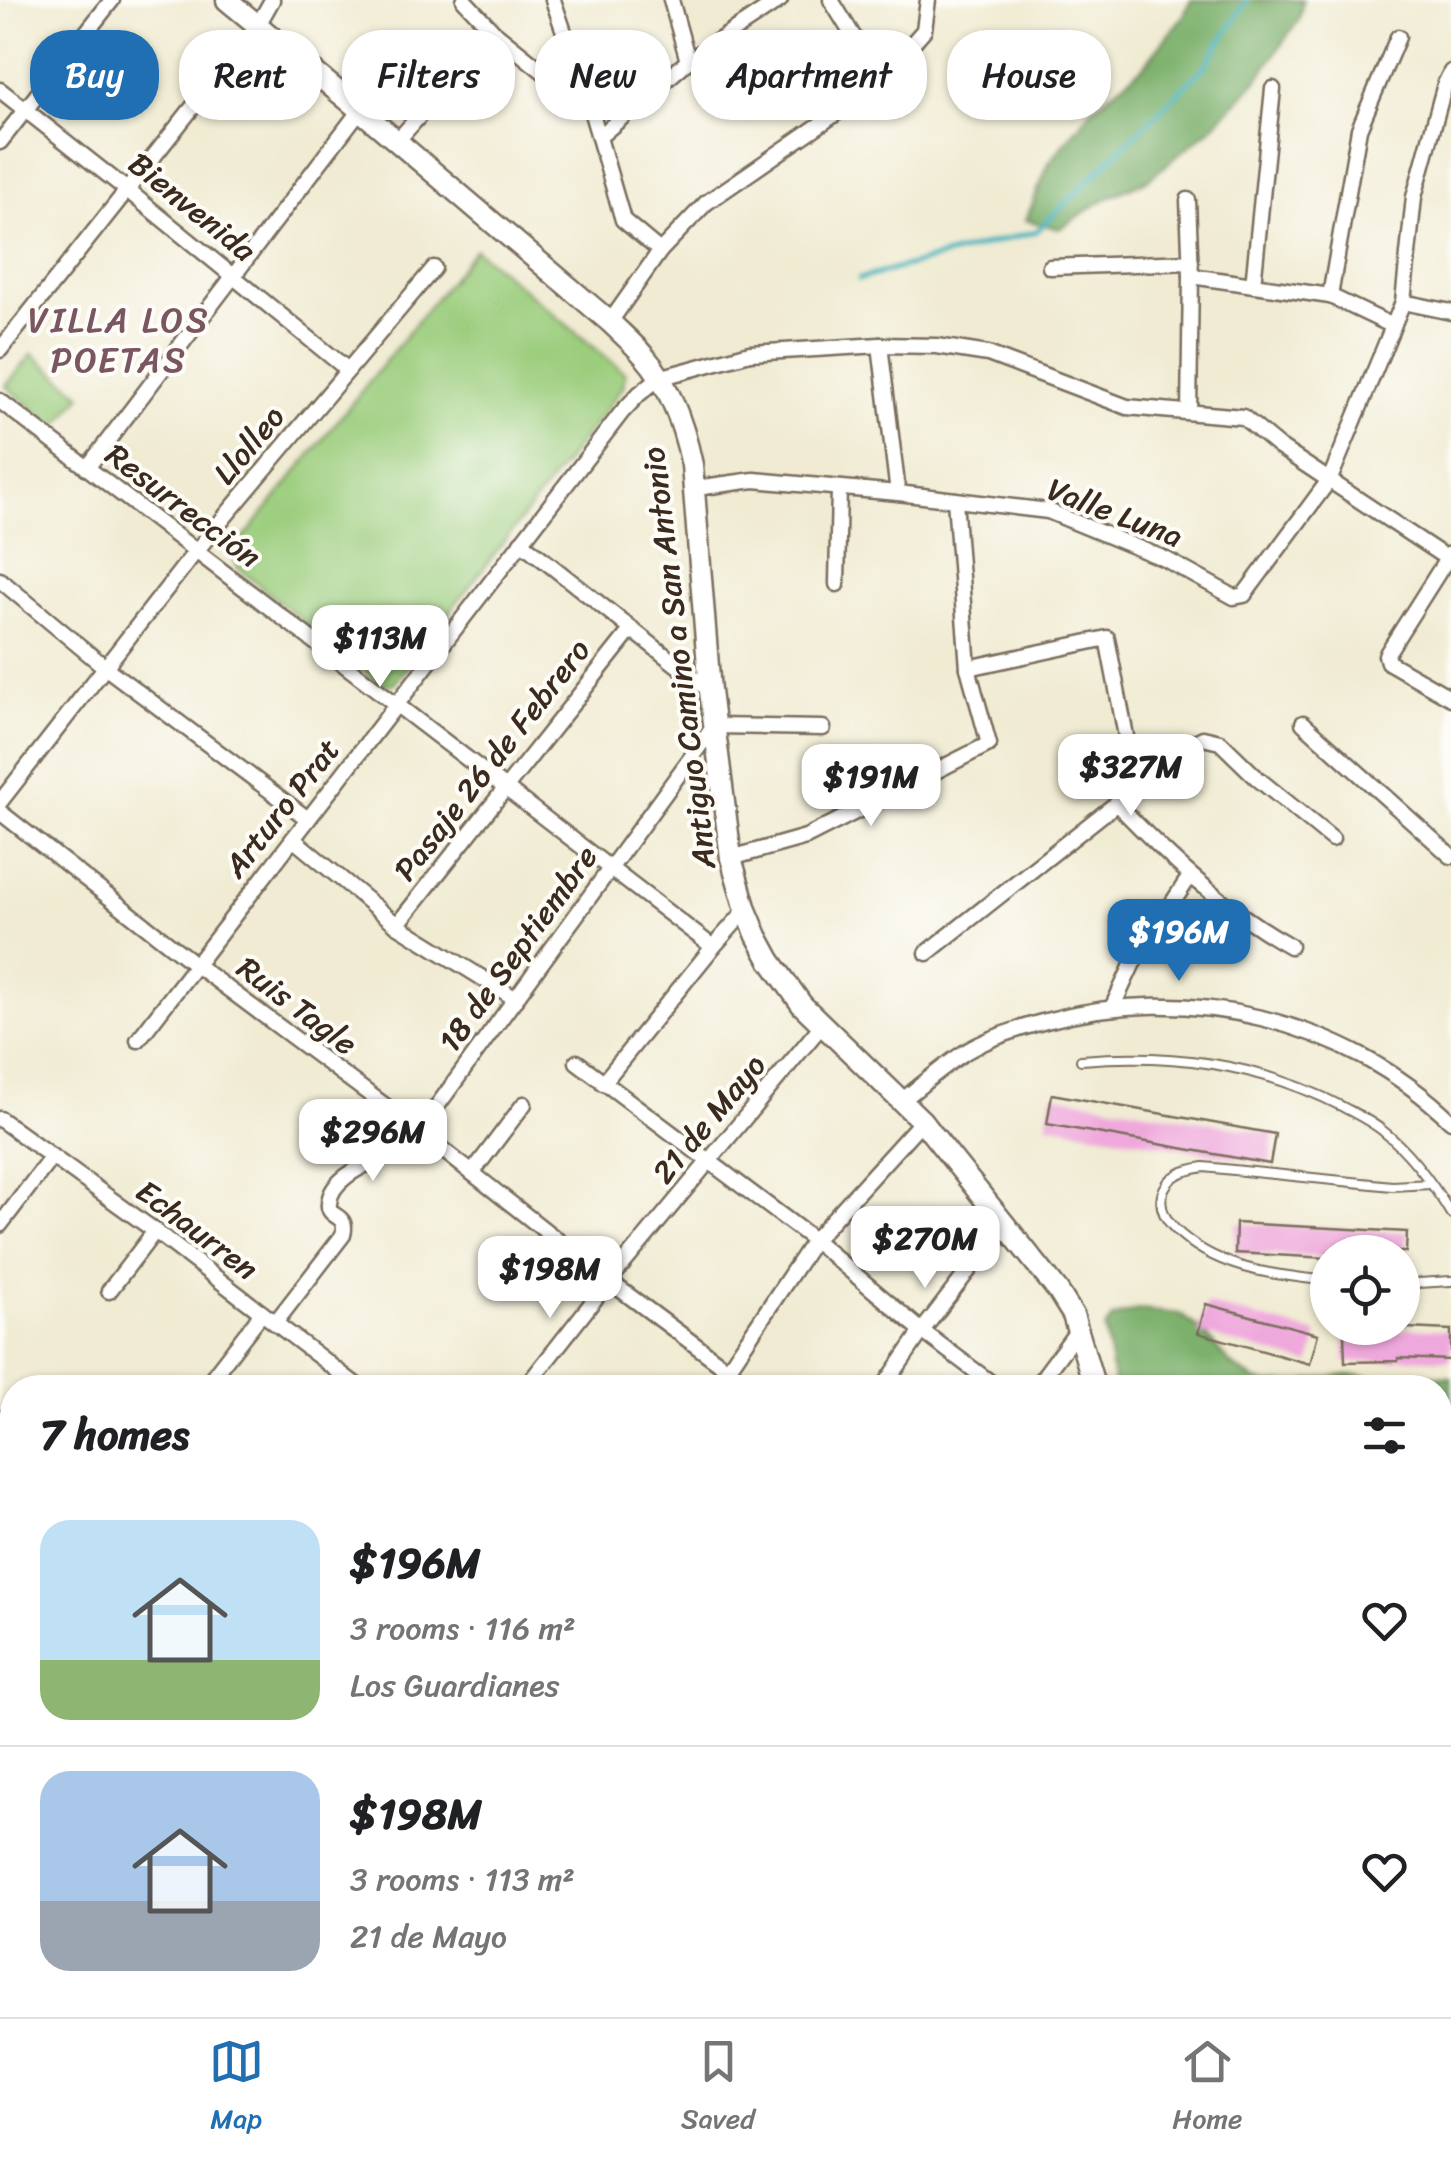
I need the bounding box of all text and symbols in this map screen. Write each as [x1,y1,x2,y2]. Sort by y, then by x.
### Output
chip: Buy [30,30,159,120]
chip: Rent [179,30,322,120]
chip: Filters [342,30,515,120]
chip: New [535,30,671,120]
chip: Apartment [691,30,927,120]
chip: House [947,30,1111,120]
street label: Bienvenida [115,137,270,278]
district label: VILLA LOS POETAS [28,289,210,391]
street label: Llolleo [198,392,300,498]
street label: Resurrección [92,428,274,584]
street label: Antiguo Camino a San Antonio [625,444,733,873]
street label: Valle Luna [1039,461,1191,565]
pin: $113M [310,605,450,690]
text: $113M [334,609,426,666]
street label: Pasaje 26 de Febrero [378,626,606,894]
street label: Arturo Prat [208,725,355,892]
pin: $327M [1061,734,1201,819]
text: $327M [1080,738,1182,795]
pin: $191M [801,744,941,829]
text: $191M [824,748,918,805]
street label: 18 de Septiembre [423,833,613,1065]
pin: $196M [1109,899,1249,984]
text: $196M [1129,903,1229,960]
street label: Ruis Tagle [224,941,370,1071]
street label: 21 de Mayo [637,1041,781,1197]
pin: $296M [303,1099,443,1184]
text: $296M [321,1103,425,1160]
street label: Echaurren [123,1164,271,1296]
pin: $270M [855,1206,995,1291]
text: $270M [873,1210,977,1267]
map controls [1310,1235,1420,1345]
button: locate [1310,1235,1420,1345]
pin: $198M [480,1236,620,1321]
text: $198M [500,1240,600,1297]
text: 7 homes [40,1398,189,1472]
icon: filters [1357,1408,1412,1463]
text: $196M [350,1526,480,1600]
icon: home [120,1560,240,1680]
icon: heart [1357,1593,1412,1648]
text: 3 rooms · 116 m² [350,1600,576,1657]
text: Los Guardianes [350,1657,560,1714]
text: $198M [350,1777,482,1851]
icon: home [120,1811,240,1931]
icon: heart [1357,1844,1412,1899]
text: 3 rooms · 113 m² [350,1851,575,1908]
text: 21 de Mayo [350,1908,507,1965]
tab: Map [209,2034,264,2143]
tab: Saved [681,2034,755,2143]
tab: Home [1172,2034,1242,2143]

